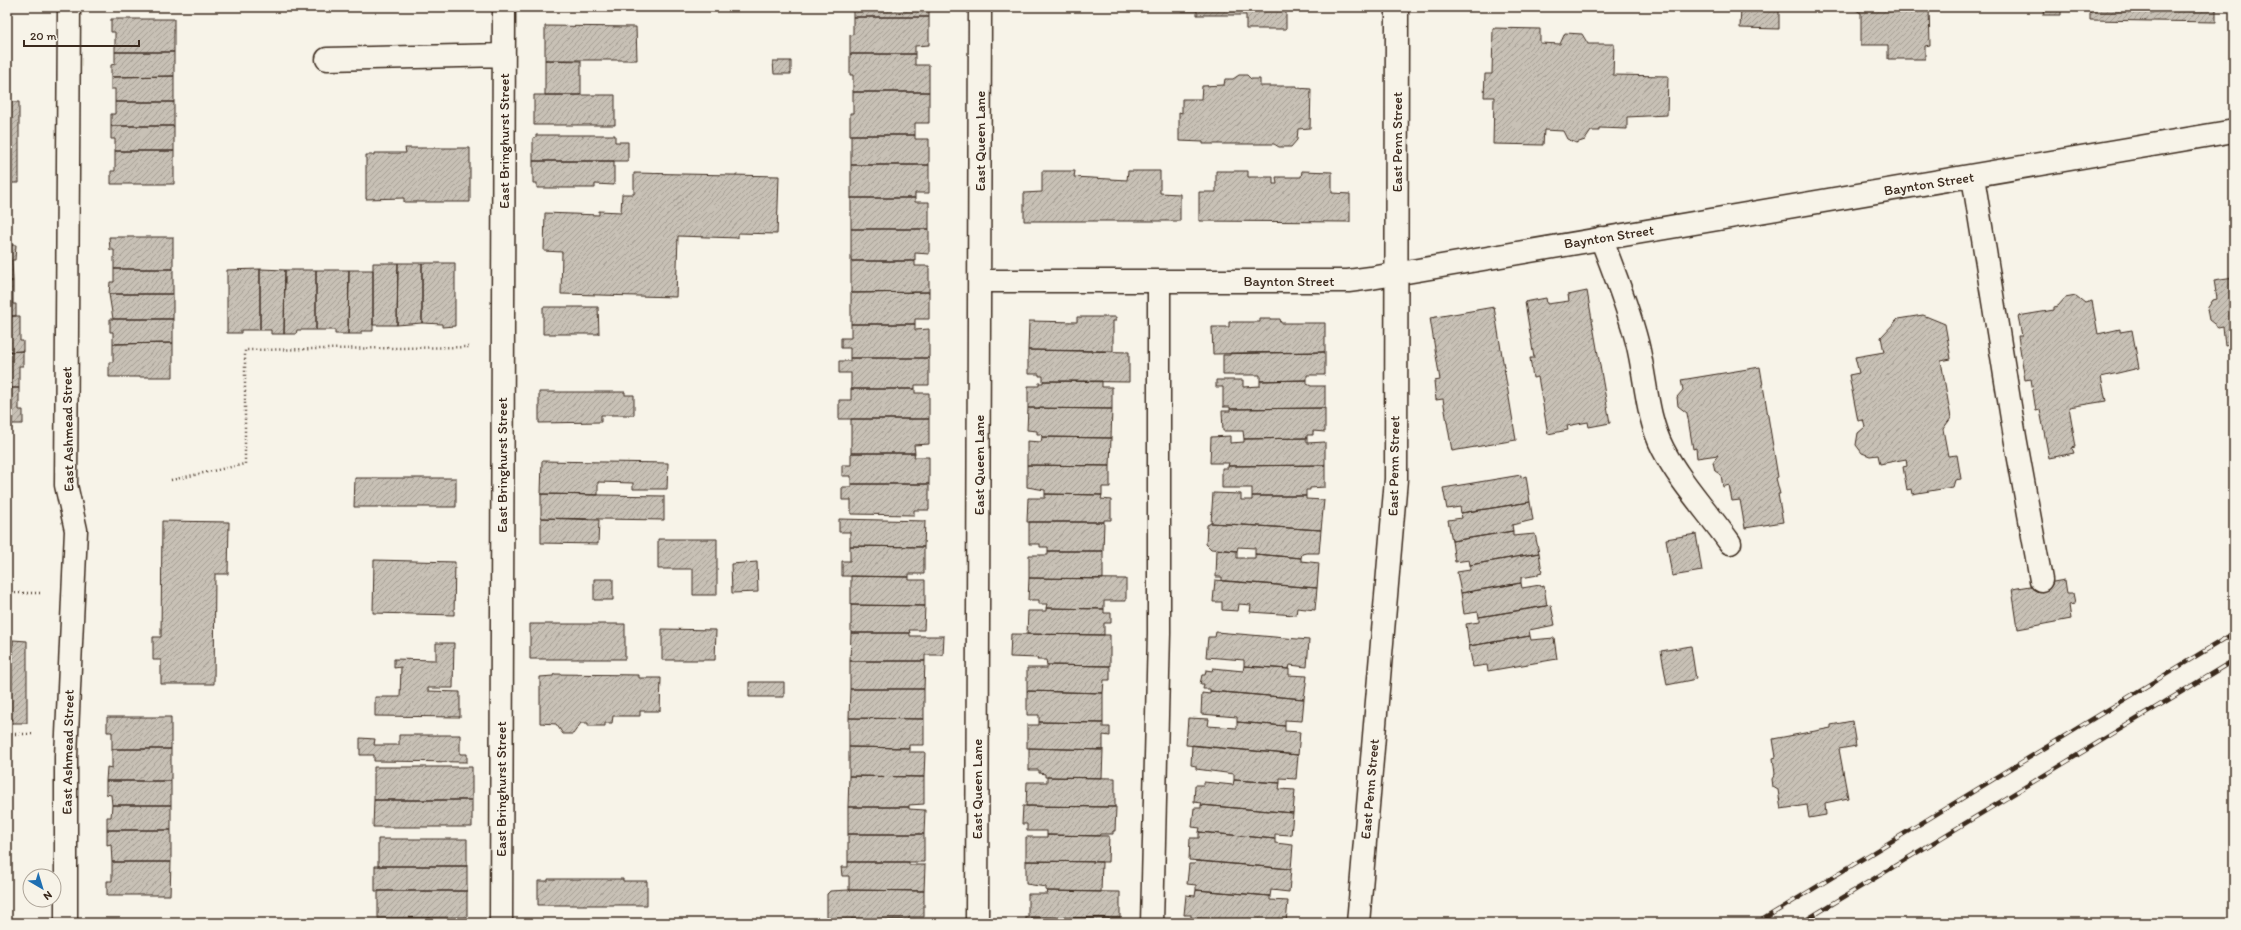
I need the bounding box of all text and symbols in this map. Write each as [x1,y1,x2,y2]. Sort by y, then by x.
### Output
scale bar [24,22,139,48]
text: 20 m [30,29,57,43]
street label: East Bringhurst Street [496,73,513,209]
street label: East Queen Lane [972,90,989,191]
street label: East Penn Street [1389,92,1406,192]
street label: Baynton Street [1883,168,1975,200]
street label: Baynton Street [1563,221,1655,253]
street label: Baynton Street [1243,273,1335,290]
street label: East Ashmead Street [58,366,78,492]
street label: East Bringhurst Street [494,397,511,533]
street label: East Queen Lane [971,414,988,515]
street label: East Penn Street [1385,416,1403,516]
street label: East Ashmead Street [58,689,78,815]
street label: East Bringhurst Street [493,721,510,857]
street label: East Queen Lane [969,738,986,839]
street label: East Penn Street [1357,738,1383,840]
north arrow [22,868,62,908]
text: N [41,888,55,903]

